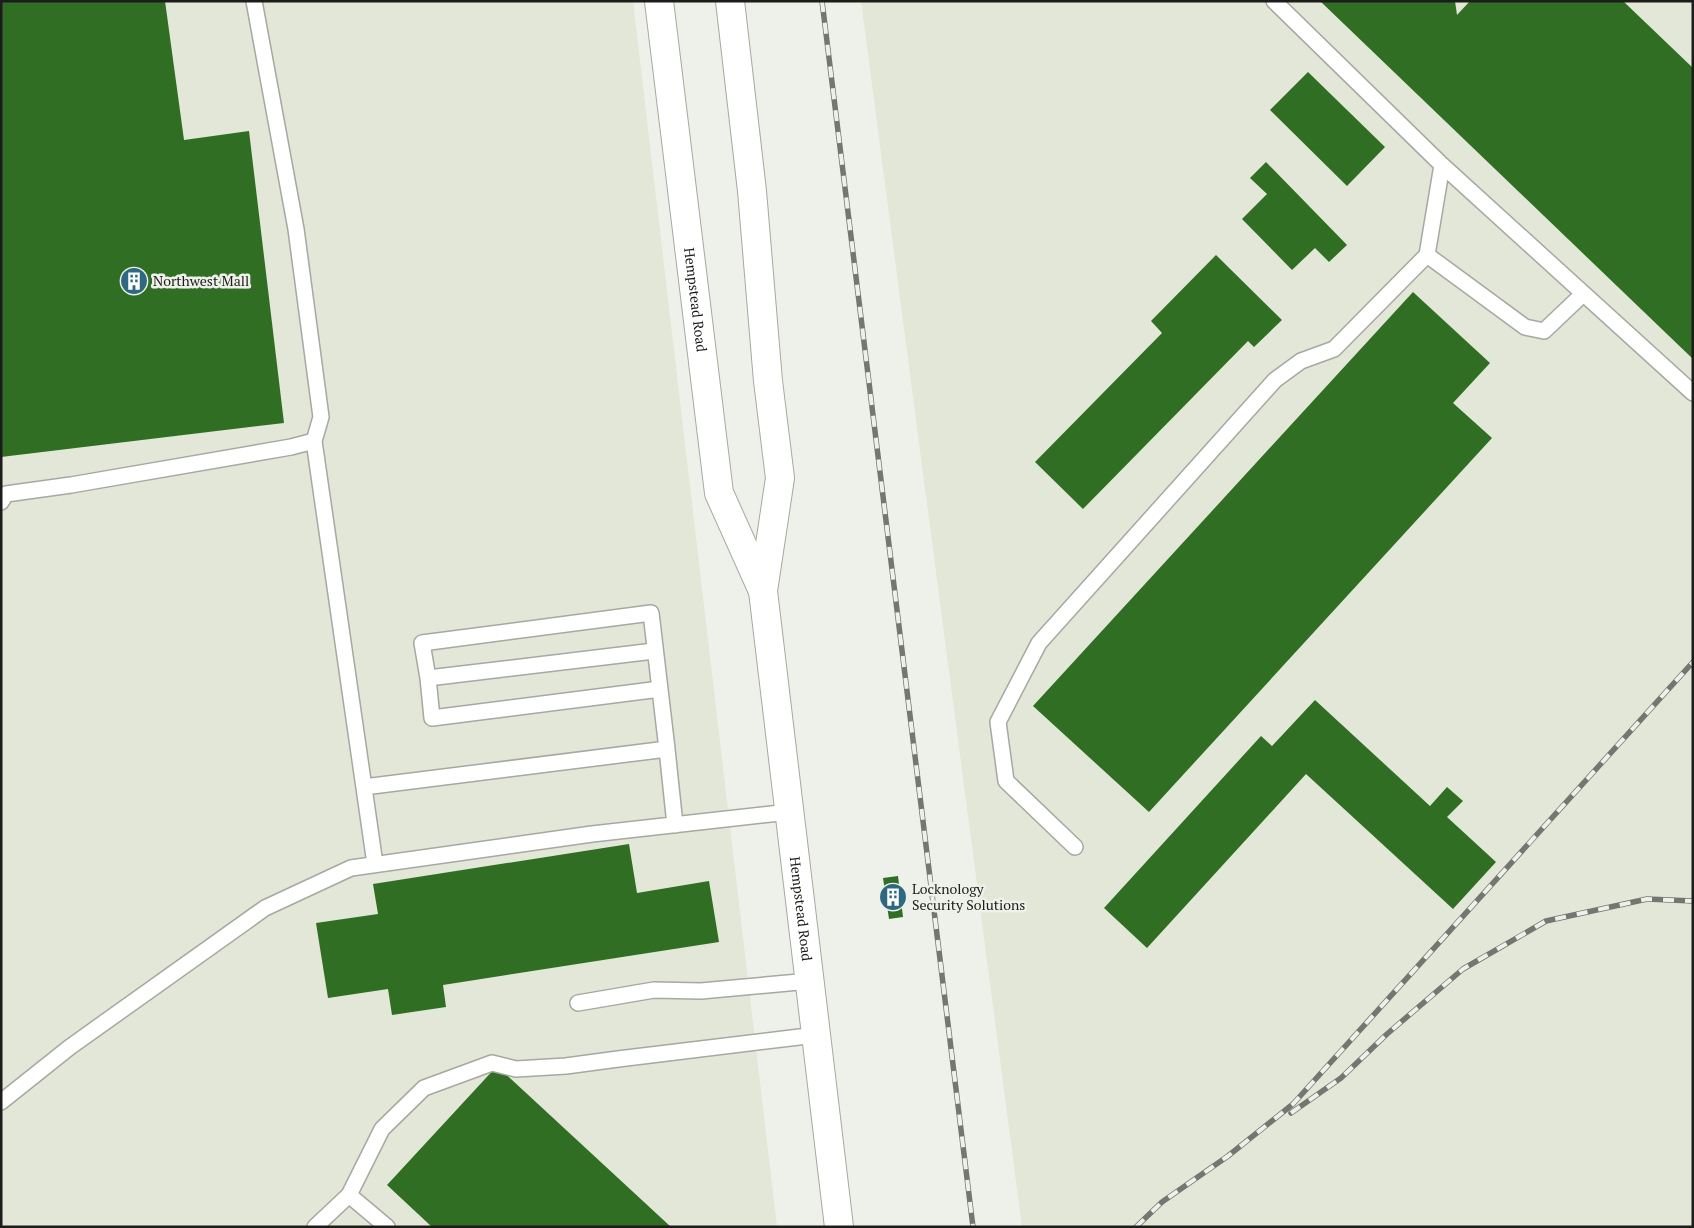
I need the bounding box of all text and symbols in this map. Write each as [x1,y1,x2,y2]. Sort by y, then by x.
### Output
street label: Hempstead Road [680,246,712,353]
building icon: Northwest Mall [119,266,149,296]
place label: Northwest Mall [153,271,249,290]
street label: Hempstead Road [786,855,817,962]
place label: Locknology Security Solutions [912,879,1025,914]
building icon: Locknology Security Solutions [878,882,908,912]

